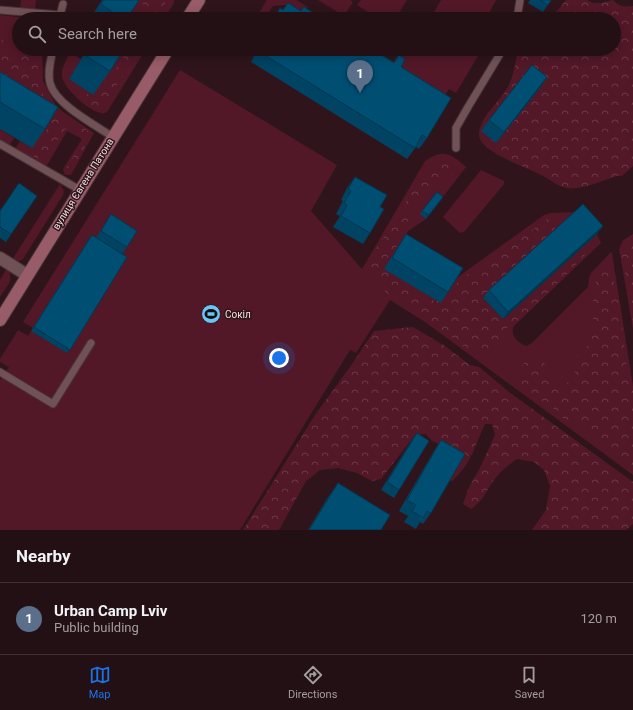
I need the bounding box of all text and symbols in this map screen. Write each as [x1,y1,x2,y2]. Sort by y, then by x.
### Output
search box [12,12,621,56]
icon: search [26,23,48,45]
text: Search here [58,25,137,43]
pin: 1 [347,60,373,93]
street label: вулиця Євгена Патона [50,136,116,232]
sports icon: Сокіл [200,303,222,325]
place label: Сокіл [225,309,251,320]
your location [269,348,289,368]
text: Nearby [16,546,71,566]
text: Urban Camp Lviv [54,602,167,620]
text: 1 [25,611,33,626]
text: 120 m [580,611,617,626]
text: Public building [54,620,139,635]
tab: Map [89,664,111,701]
tab: Directions [288,664,337,701]
tab: Saved [515,664,544,701]

